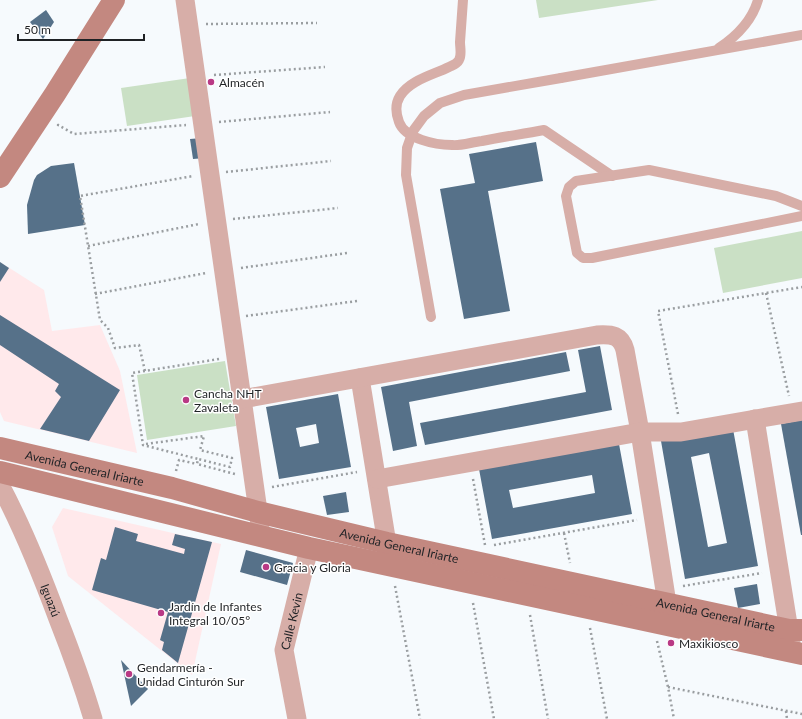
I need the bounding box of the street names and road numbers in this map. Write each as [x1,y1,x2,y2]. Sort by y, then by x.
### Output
street label: Avenida General Iriarte [24,447,145,489]
street label: Avenida General Iriarte [338,524,460,566]
street label: Iguazú [38,581,64,619]
street label: Calle Kevin [277,591,305,651]
street label: Avenida General Iriarte [655,594,777,634]

